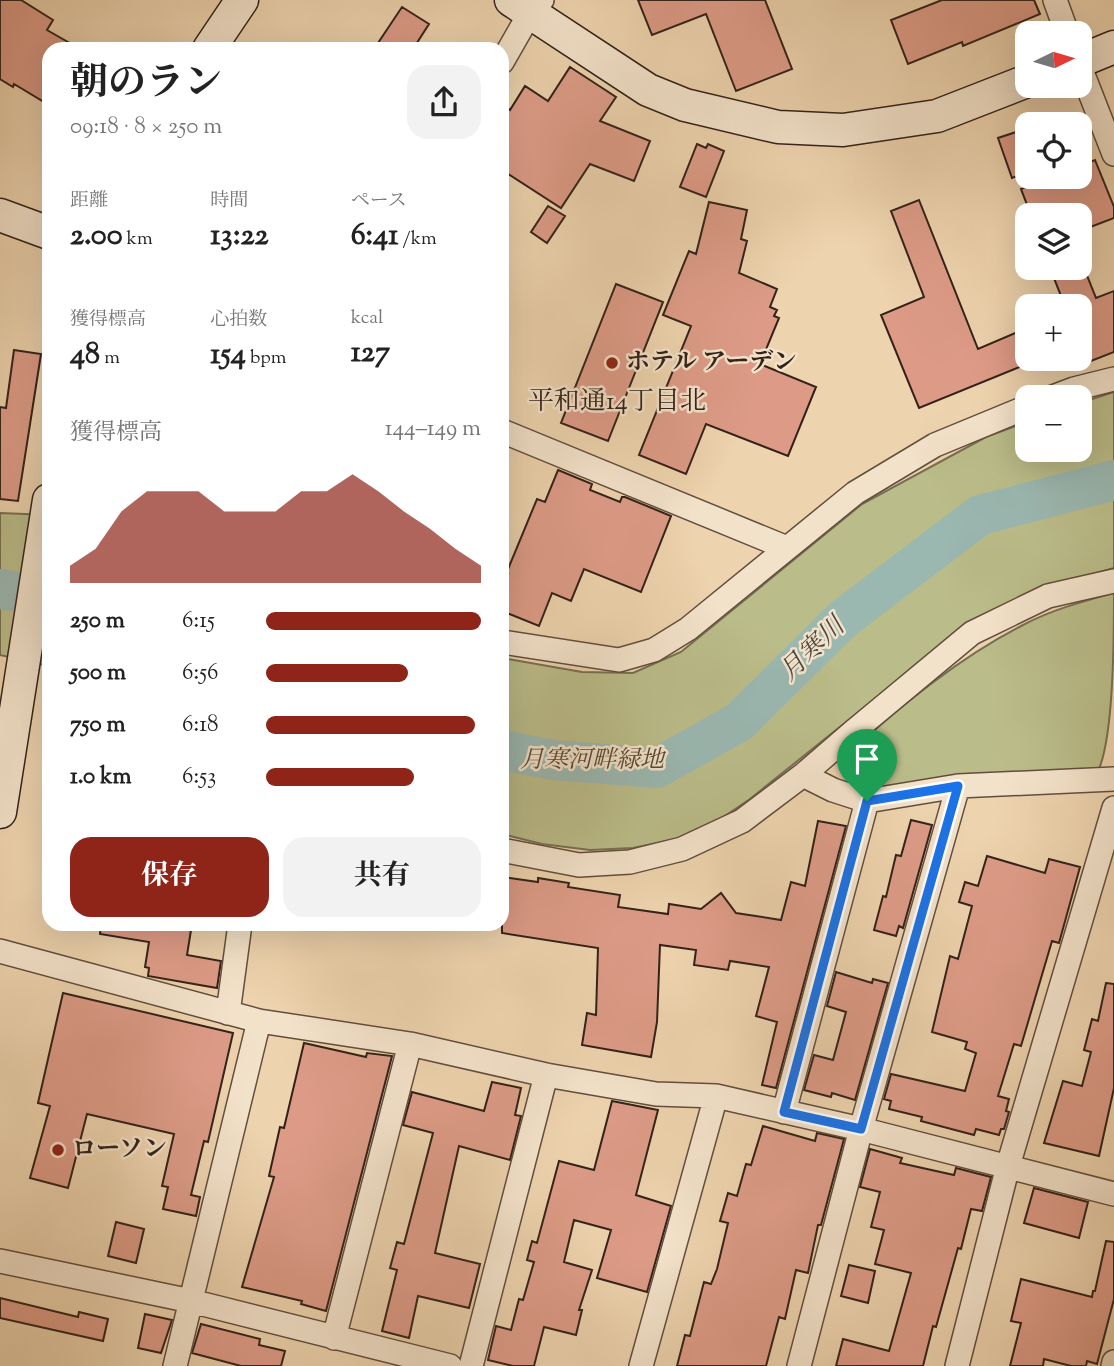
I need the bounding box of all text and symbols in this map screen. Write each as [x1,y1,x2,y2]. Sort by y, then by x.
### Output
north arrow [1015,21,1092,98]
map controls [1015,21,1092,462]
text: 朝のラン [70,58,222,112]
button: share [407,65,481,139]
text: 09:18 · 8 × 250 m [70,111,222,144]
button: locate [1015,112,1092,189]
text: 距離 [70,188,108,215]
text: 時間 [210,188,248,215]
text: ペース [351,188,407,215]
button: layers [1015,203,1092,280]
text: 2.00 [70,215,123,258]
text: 13:22 [210,215,269,258]
text: 6:41 [351,215,398,258]
text: km [123,226,153,253]
text: /km [398,226,437,253]
button: + [1015,294,1092,371]
text: kcal [351,305,383,332]
text: 獲得標高 [70,307,146,334]
text: 心拍数 [210,307,267,334]
text: 127 [351,332,390,375]
text: 48 [70,334,100,377]
text: 154 [210,334,246,377]
text: m [100,345,120,372]
text: bpm [246,345,286,372]
place label: ホテル アーデン [626,346,797,380]
marker: ホテル アーデン [604,355,620,371]
district label: 平和通14丁目北 [528,384,706,421]
button: − [1015,385,1092,462]
text: 144–149 m [385,413,481,446]
text: 獲得標高 [70,417,162,450]
text: 250 m [70,605,125,638]
text: 6:15 [182,605,215,638]
water label: 月寒川 [772,608,856,690]
text: 500 m [70,657,126,690]
text: 6:56 [182,657,218,690]
text: 750 m [70,709,125,742]
text: 6:18 [182,709,219,742]
pin [837,729,897,801]
icon: arrive [848,740,886,778]
park label: 月寒河畔緑地 [520,744,667,778]
text: 1.0 km [70,761,132,794]
text: 6:53 [182,761,216,794]
button: 保存 [70,837,269,917]
button: 共有 [283,837,481,917]
place label: ローソン [72,1133,167,1167]
marker: ローソン [50,1142,66,1158]

